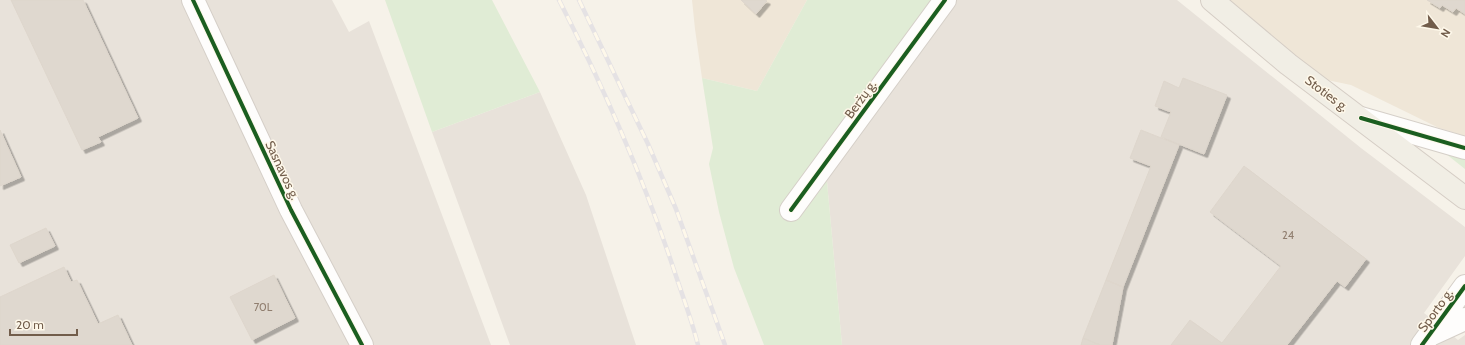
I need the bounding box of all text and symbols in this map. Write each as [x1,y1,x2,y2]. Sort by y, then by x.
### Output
north arrow [1417,8,1457,48]
text: N [1438,26,1454,40]
street label: Stoties g. [1302,72,1352,115]
street label: Beržų g. [841,76,879,121]
street label: Sasnavos g. [262,138,304,202]
house number: 24 [1282,228,1295,242]
street label: Sporto g. [1414,285,1456,335]
house number: 70L [254,300,273,314]
scale bar [10,311,77,337]
text: 20 m [16,317,44,332]

